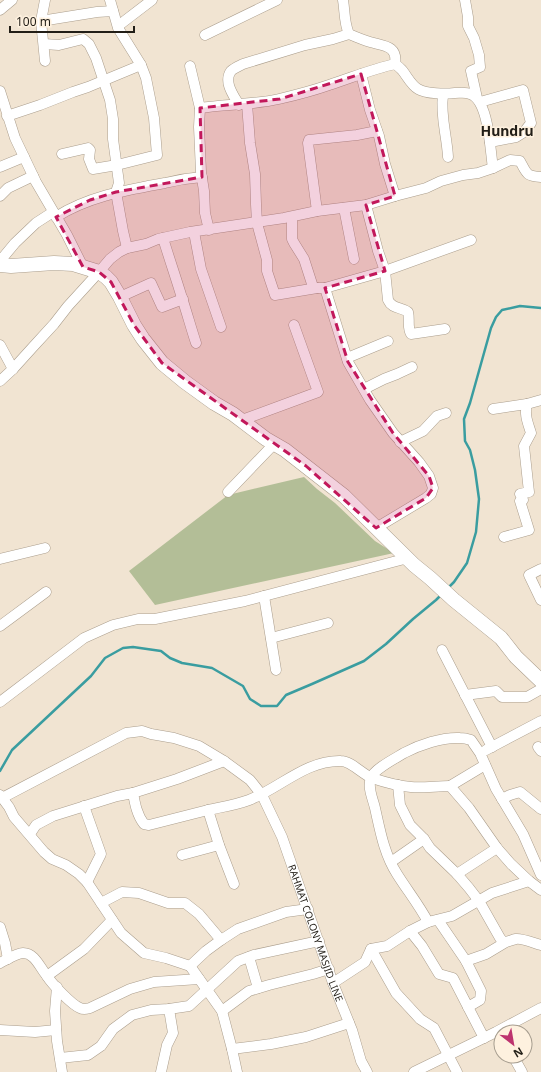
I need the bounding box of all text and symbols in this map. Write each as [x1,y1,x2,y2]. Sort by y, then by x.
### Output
scale bar [10,8,134,34]
text: 100 m [16,13,51,30]
district label: Hundru [480,121,534,140]
street label: RAHMAT COLONY MASJID LINE [285,862,347,1004]
north arrow [493,1024,533,1064]
text: N [511,1044,526,1062]

